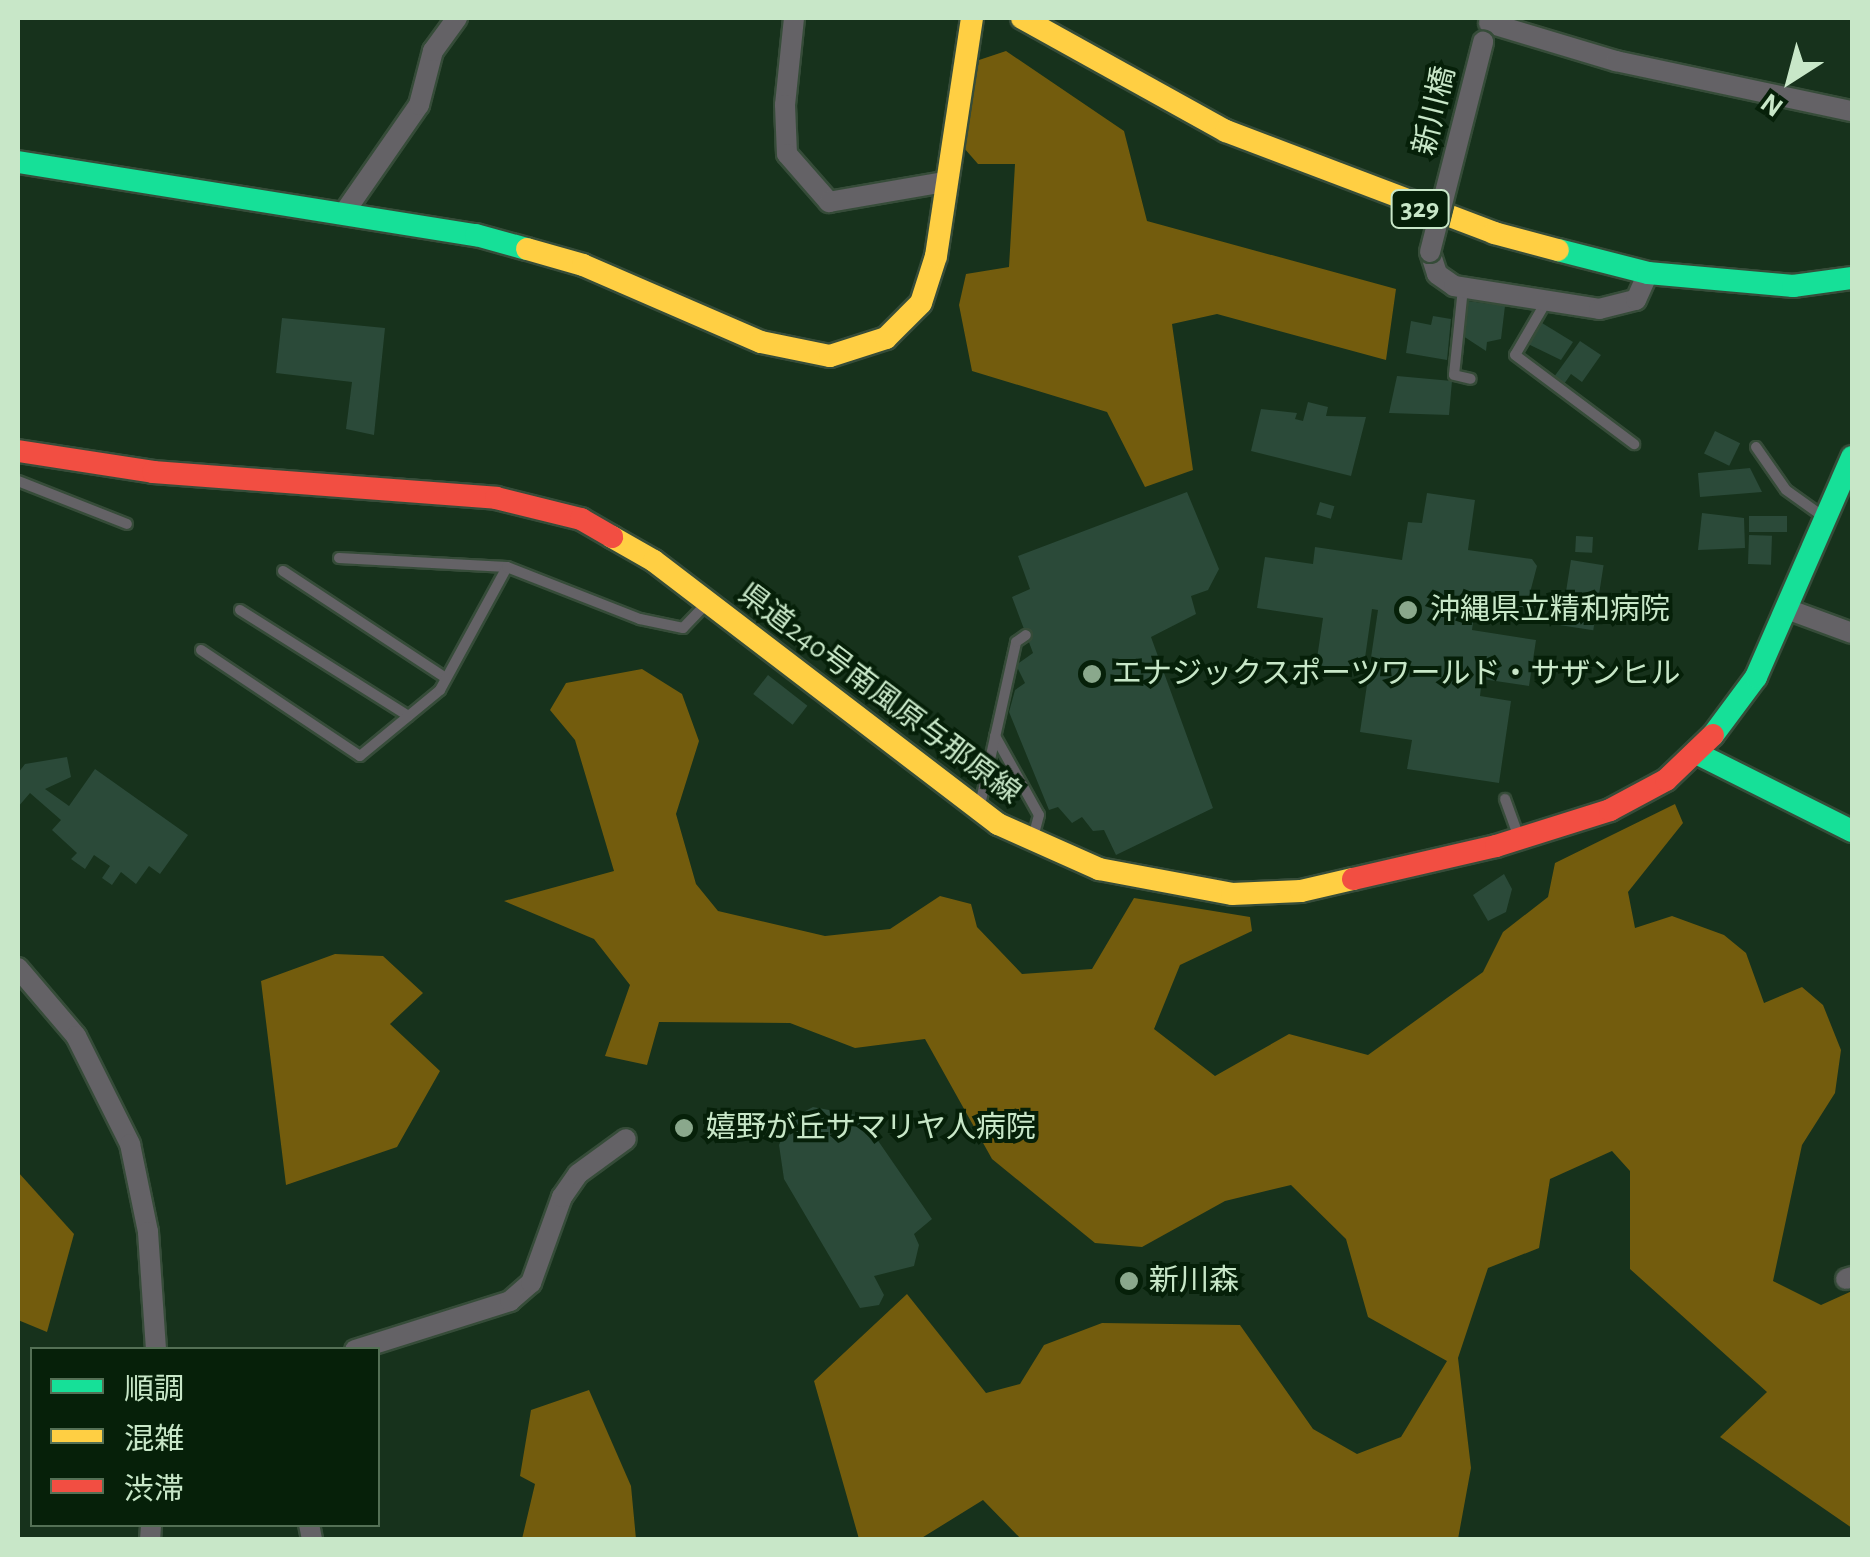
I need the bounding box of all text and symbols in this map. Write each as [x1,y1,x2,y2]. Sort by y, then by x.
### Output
north arrow [1740,30,1840,130]
street label: 新川橋 [1407,63,1463,159]
text: N [1756,87,1788,121]
road number: 329 [1390,186,1450,232]
street label: 県道240号南風原与那原線 [731,576,1027,812]
place label: 沖縄県立精和病院 [1430,592,1670,628]
marker: 沖縄県立精和病院 [1395,597,1421,623]
place label: エナジックスポーツワールド・サザンヒル [1112,656,1682,692]
marker: エナジックスポーツワールド・サザンヒル [1081,663,1103,685]
place label: 嬉野が丘サマリヤ人病院 [706,1110,1036,1146]
marker: 嬉野が丘サマリヤ人病院 [671,1115,697,1141]
place label: 新川森 [1149,1263,1239,1299]
marker: 新川森 [1118,1270,1140,1292]
legend [30,1347,380,1527]
text: 順調 [124,1375,184,1405]
text: 混雑 [124,1425,184,1455]
text: 渋滞 [124,1475,184,1505]

